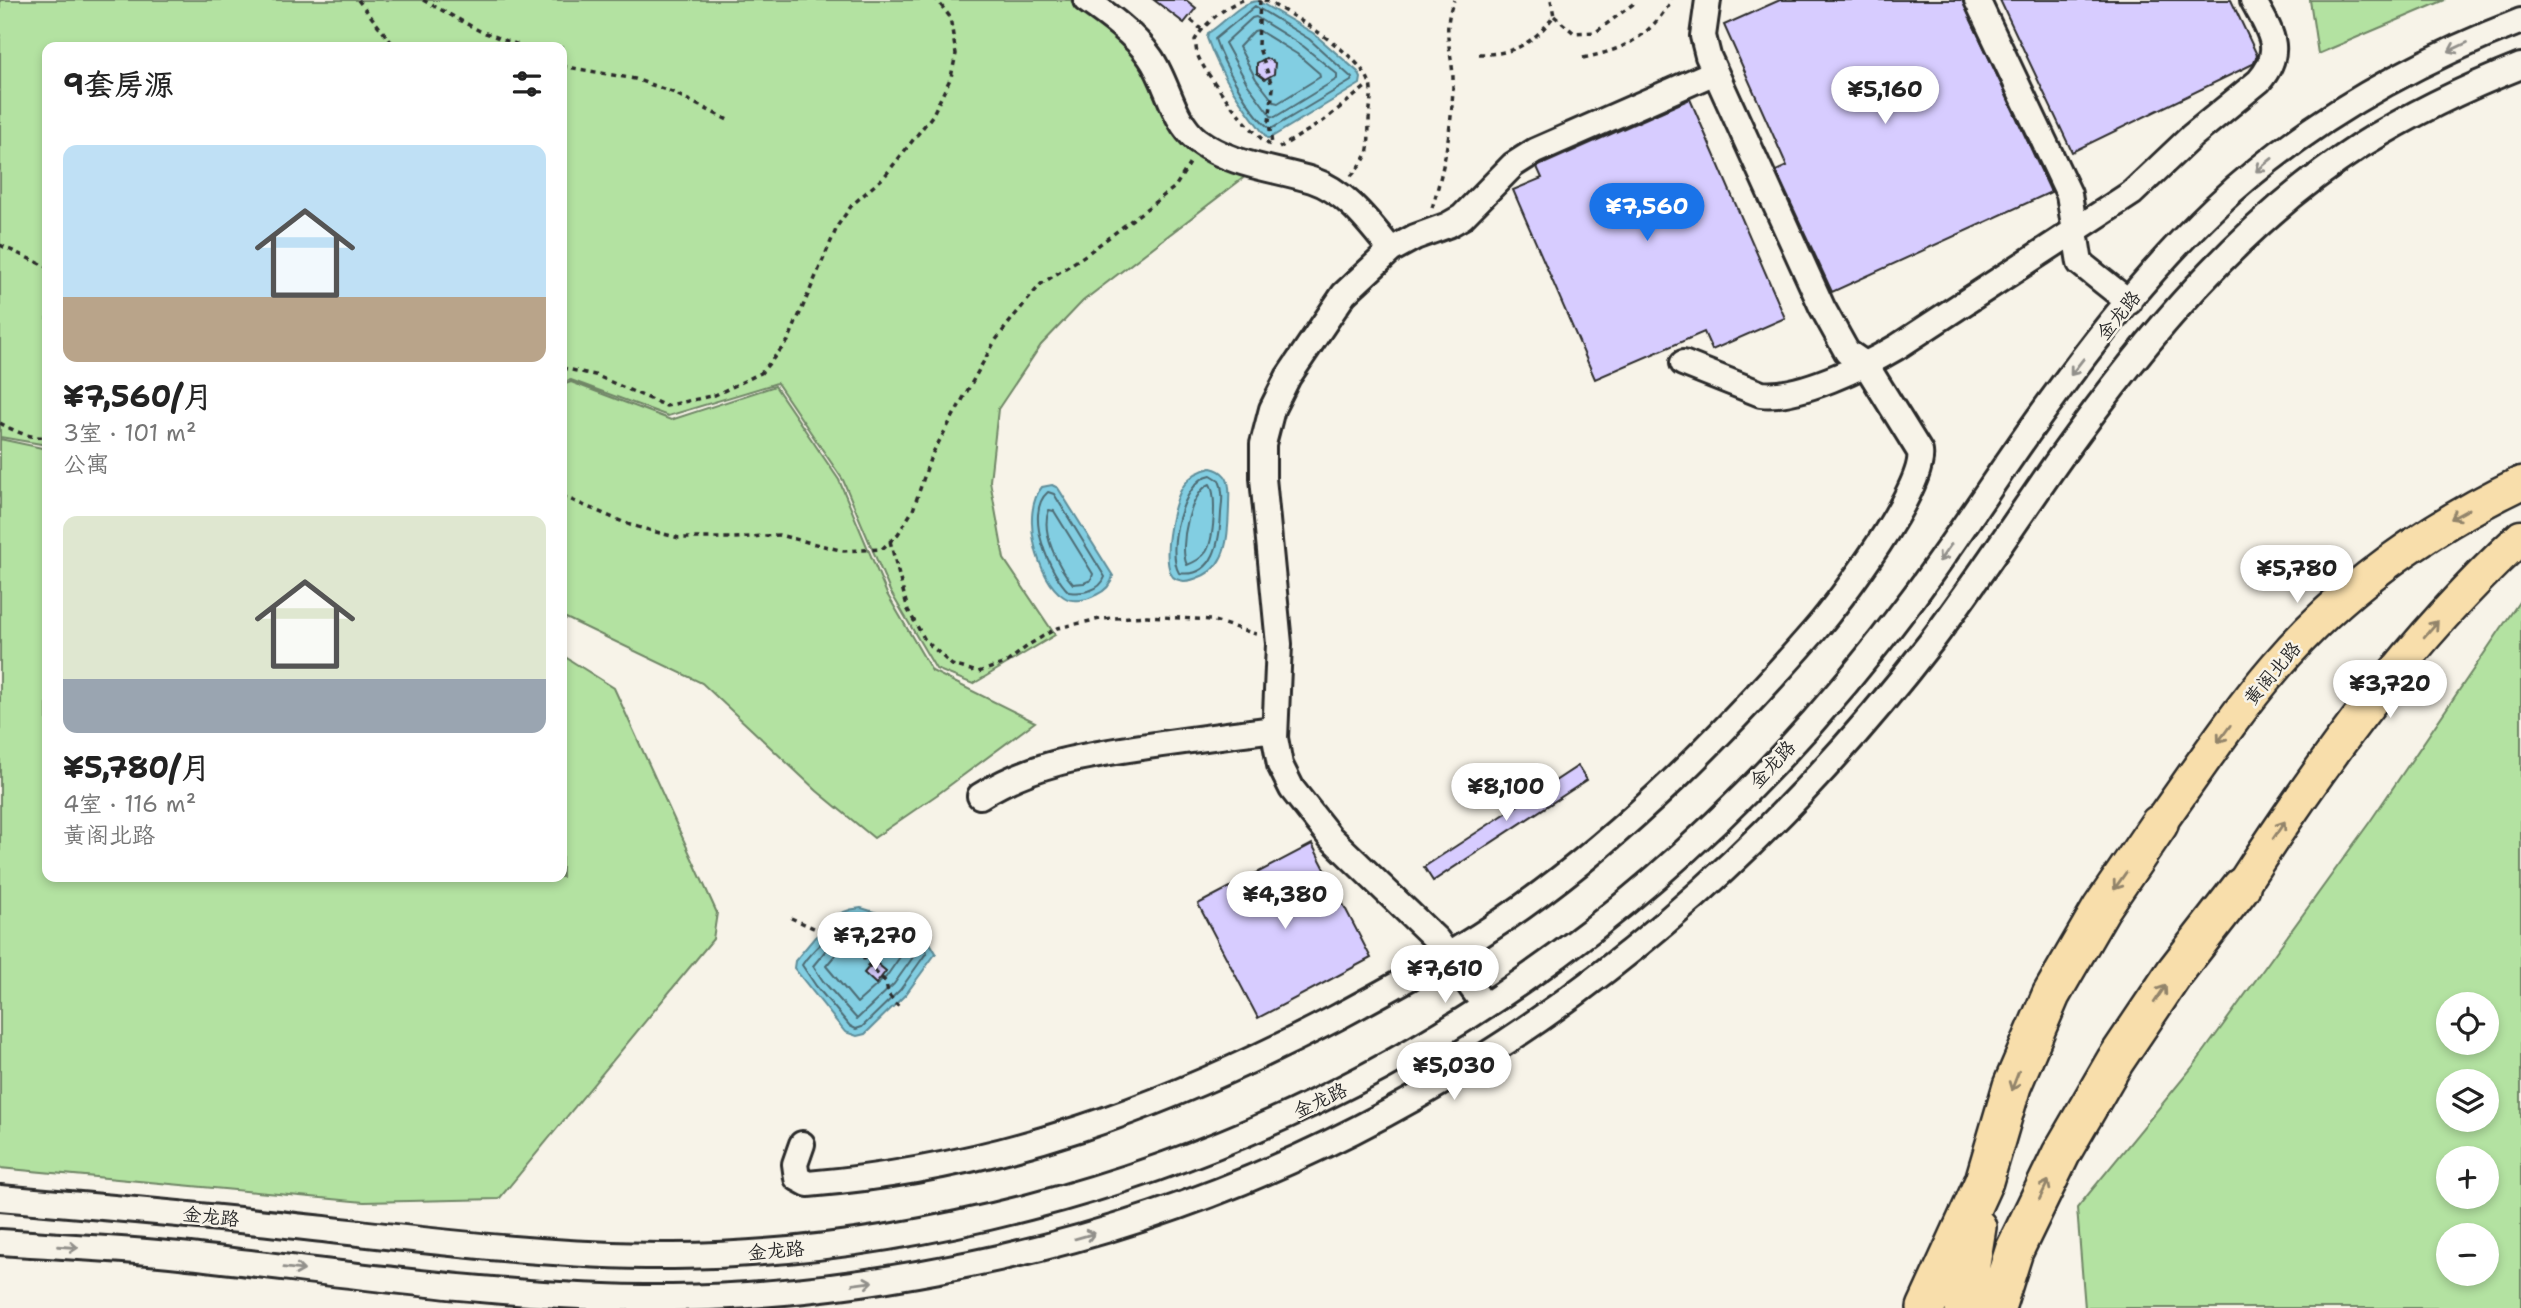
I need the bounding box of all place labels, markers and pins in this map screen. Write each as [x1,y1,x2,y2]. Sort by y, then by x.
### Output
pin: ¥5,160 [1828,66,1942,126]
pin: ¥7,560 [1590,184,1704,243]
pin: ¥5,780 [2240,546,2354,605]
pin: ¥3,720 [2333,660,2447,720]
pin: ¥8,100 [1449,764,1563,823]
pin: ¥4,380 [1228,872,1342,931]
pin: ¥7,270 [818,912,932,972]
pin: ¥7,610 [1388,946,1502,1005]
pin: ¥5,030 [1397,1042,1511,1102]

